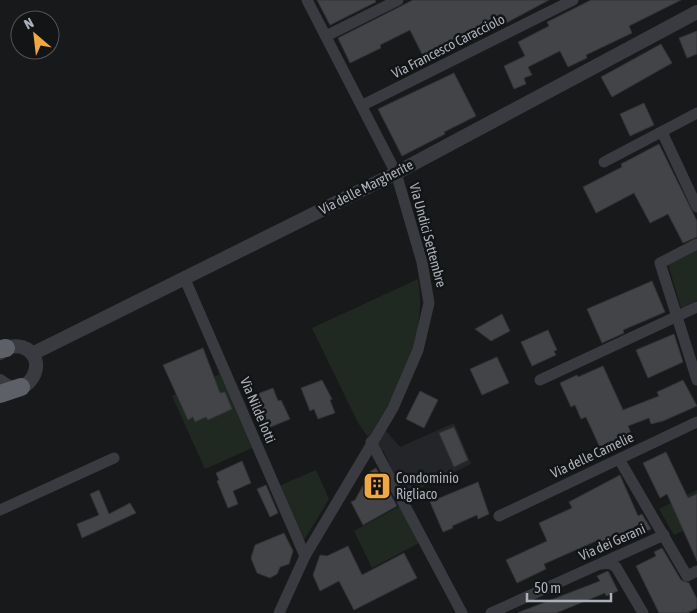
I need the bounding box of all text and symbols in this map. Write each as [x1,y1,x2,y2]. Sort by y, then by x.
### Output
north arrow [10,10,60,60]
street label: Via Francesco Caracciolo [389,11,507,81]
text: N [21,15,36,33]
street label: Via delle Margherite [316,156,416,218]
street label: Via Undici Settembre [406,181,450,289]
street label: Via Nilde Iotti [237,375,279,445]
street label: Via delle Camelie [548,429,636,481]
place label: Condominio Rigliaco [396,470,459,502]
building icon: Condominio Rigliaco [362,471,392,501]
street label: Via dei Gerani [576,520,648,564]
scale bar [527,570,611,602]
text: 50 m [534,579,561,596]

